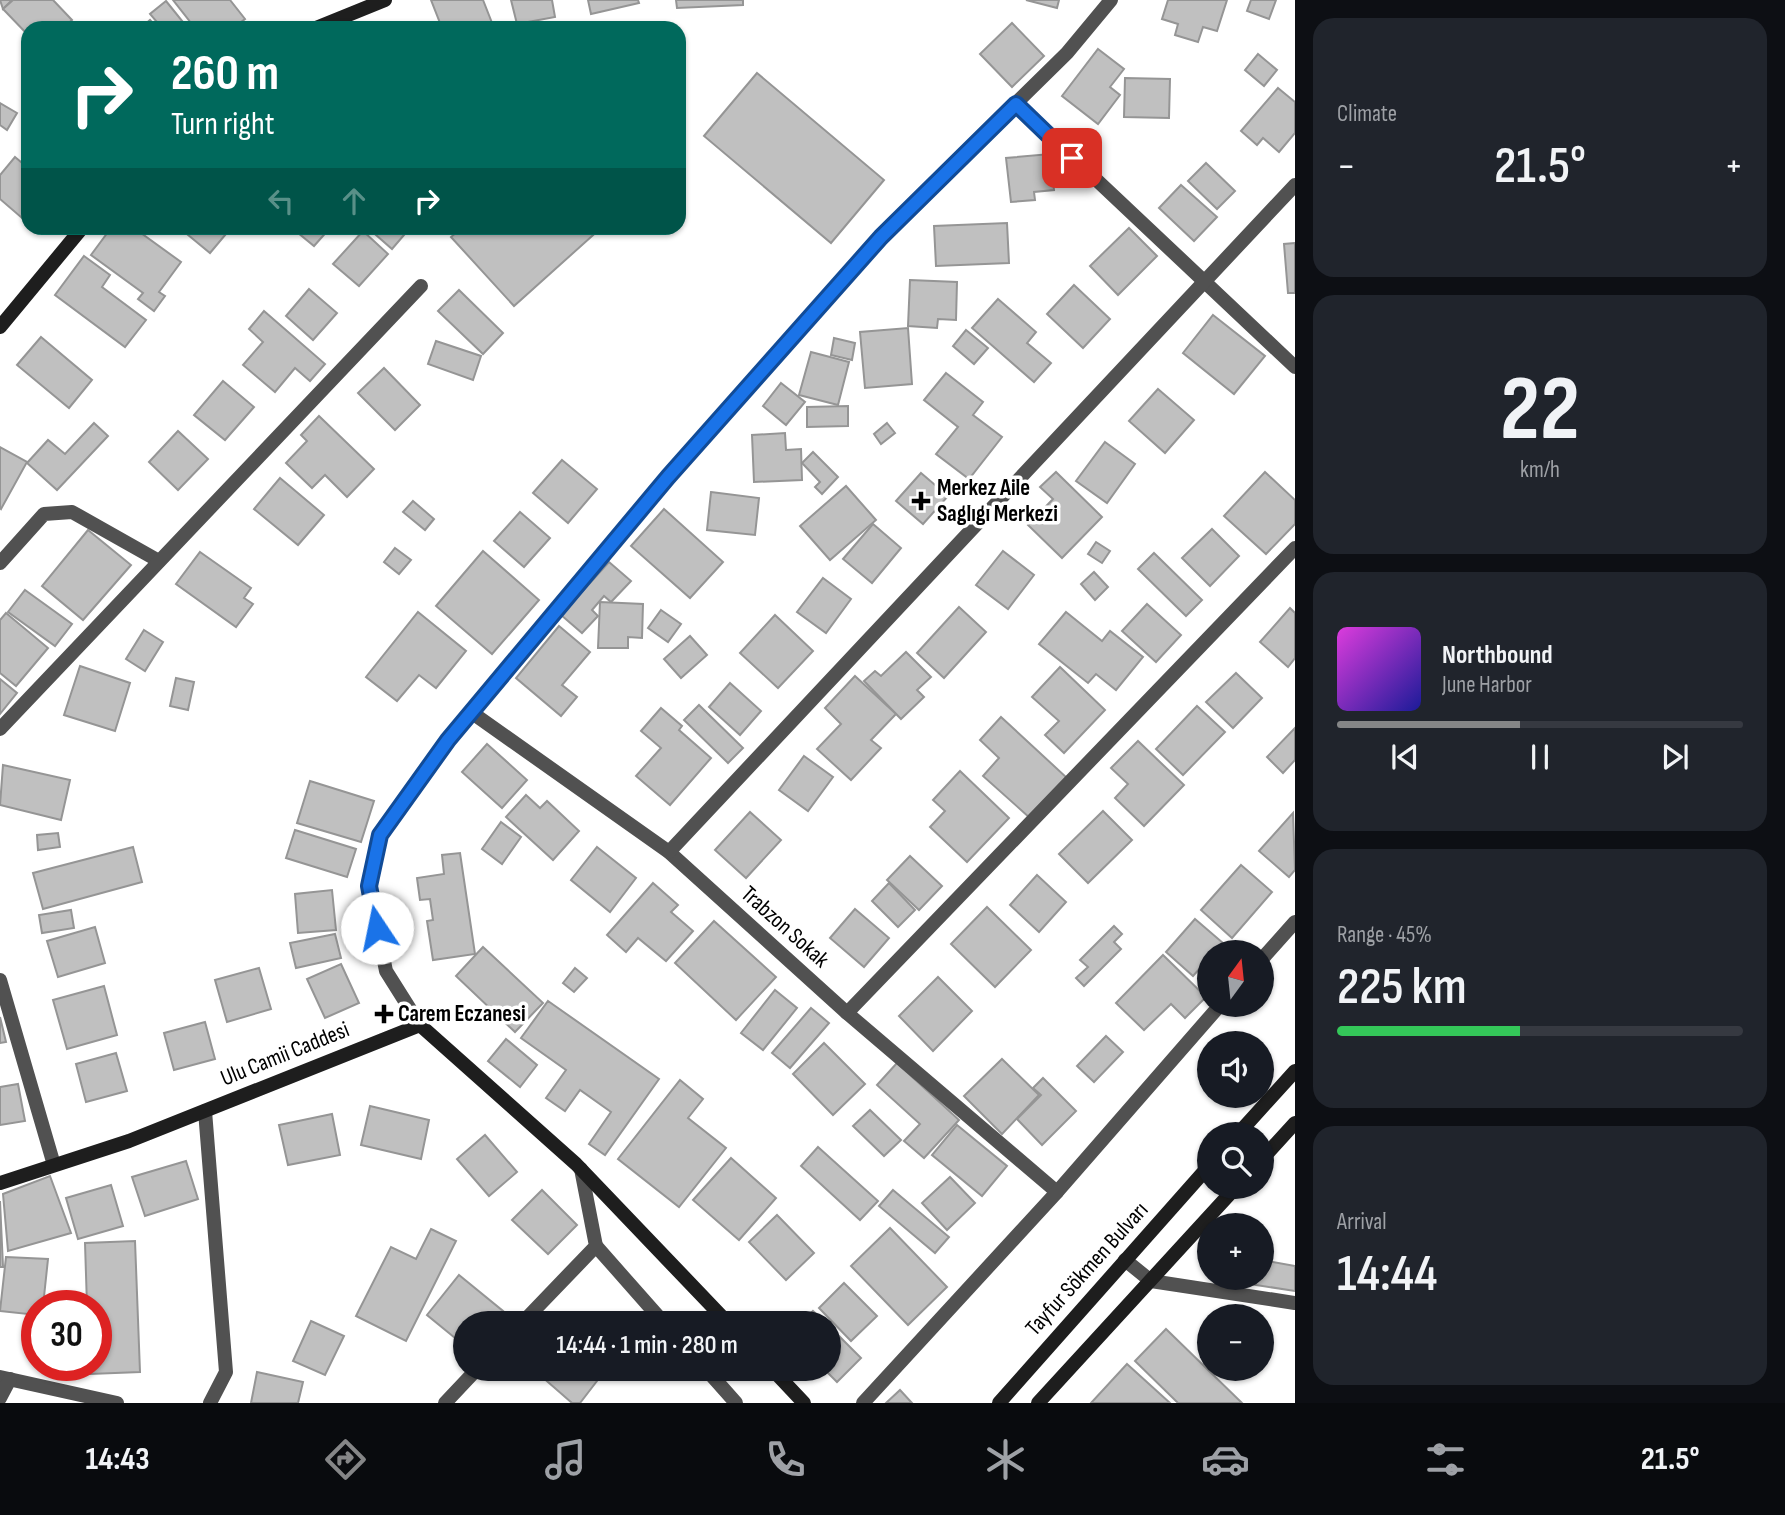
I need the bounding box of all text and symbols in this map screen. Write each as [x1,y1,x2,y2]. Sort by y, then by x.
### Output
text: 260 m [171,45,279,104]
icon: right [56,49,147,140]
text: Climate [1337,100,1397,128]
text: Turn right [171,105,275,144]
pin [1042,128,1102,188]
text: 21.5° [1494,135,1586,198]
icon: arrive [1053,139,1091,177]
text: − [1337,144,1356,189]
text: + [1724,144,1743,189]
icon: left [262,182,300,220]
icon: ahead [335,182,373,220]
icon: right [408,182,446,220]
text: 22 [1500,356,1580,465]
text: km/h [1520,456,1560,484]
place label: Merkez Aile Saglıgı Merkezi [937,474,1058,528]
marker: Merkez Aile Saglıgı Merkezi [911,491,931,511]
text: Northbound [1442,640,1553,671]
text: June Harbor [1442,671,1532,699]
icon: previous [1386,738,1424,776]
icon: pause [1521,738,1559,776]
icon: next [1656,738,1694,776]
street label: Trabzon Sokak [735,880,835,974]
position arrow [340,891,414,965]
text: Range · 45% [1337,921,1432,949]
north arrow [1197,940,1274,1017]
map controls [1197,940,1274,1381]
text: 225 km [1337,956,1467,1019]
place label: Carem Eczanesi [398,1000,526,1028]
marker: Carem Eczanesi [376,1006,392,1022]
street label: Ulu Camii Caddesi [217,1016,353,1092]
button: sound [1197,1031,1274,1108]
button: search [1197,1122,1274,1199]
street label: Tayfur Sökmen Bulvarı [1020,1196,1154,1342]
text: Arrival [1337,1208,1386,1236]
button: + [1197,1213,1274,1290]
text: 14:44 [1337,1243,1437,1306]
speed limit sign: 30 [21,1290,112,1381]
button: − [1197,1304,1274,1381]
text: 14:44 · 1 min · 280 m [556,1330,738,1361]
icon: directions [321,1435,370,1484]
icon: music [541,1435,590,1484]
icon: phone [761,1435,810,1484]
icon: climate [981,1435,1030,1484]
icon: car [1201,1435,1250,1484]
icon: filters [1421,1435,1470,1484]
text: 14:43 [86,1440,150,1479]
text: 21.5° [1641,1440,1699,1479]

